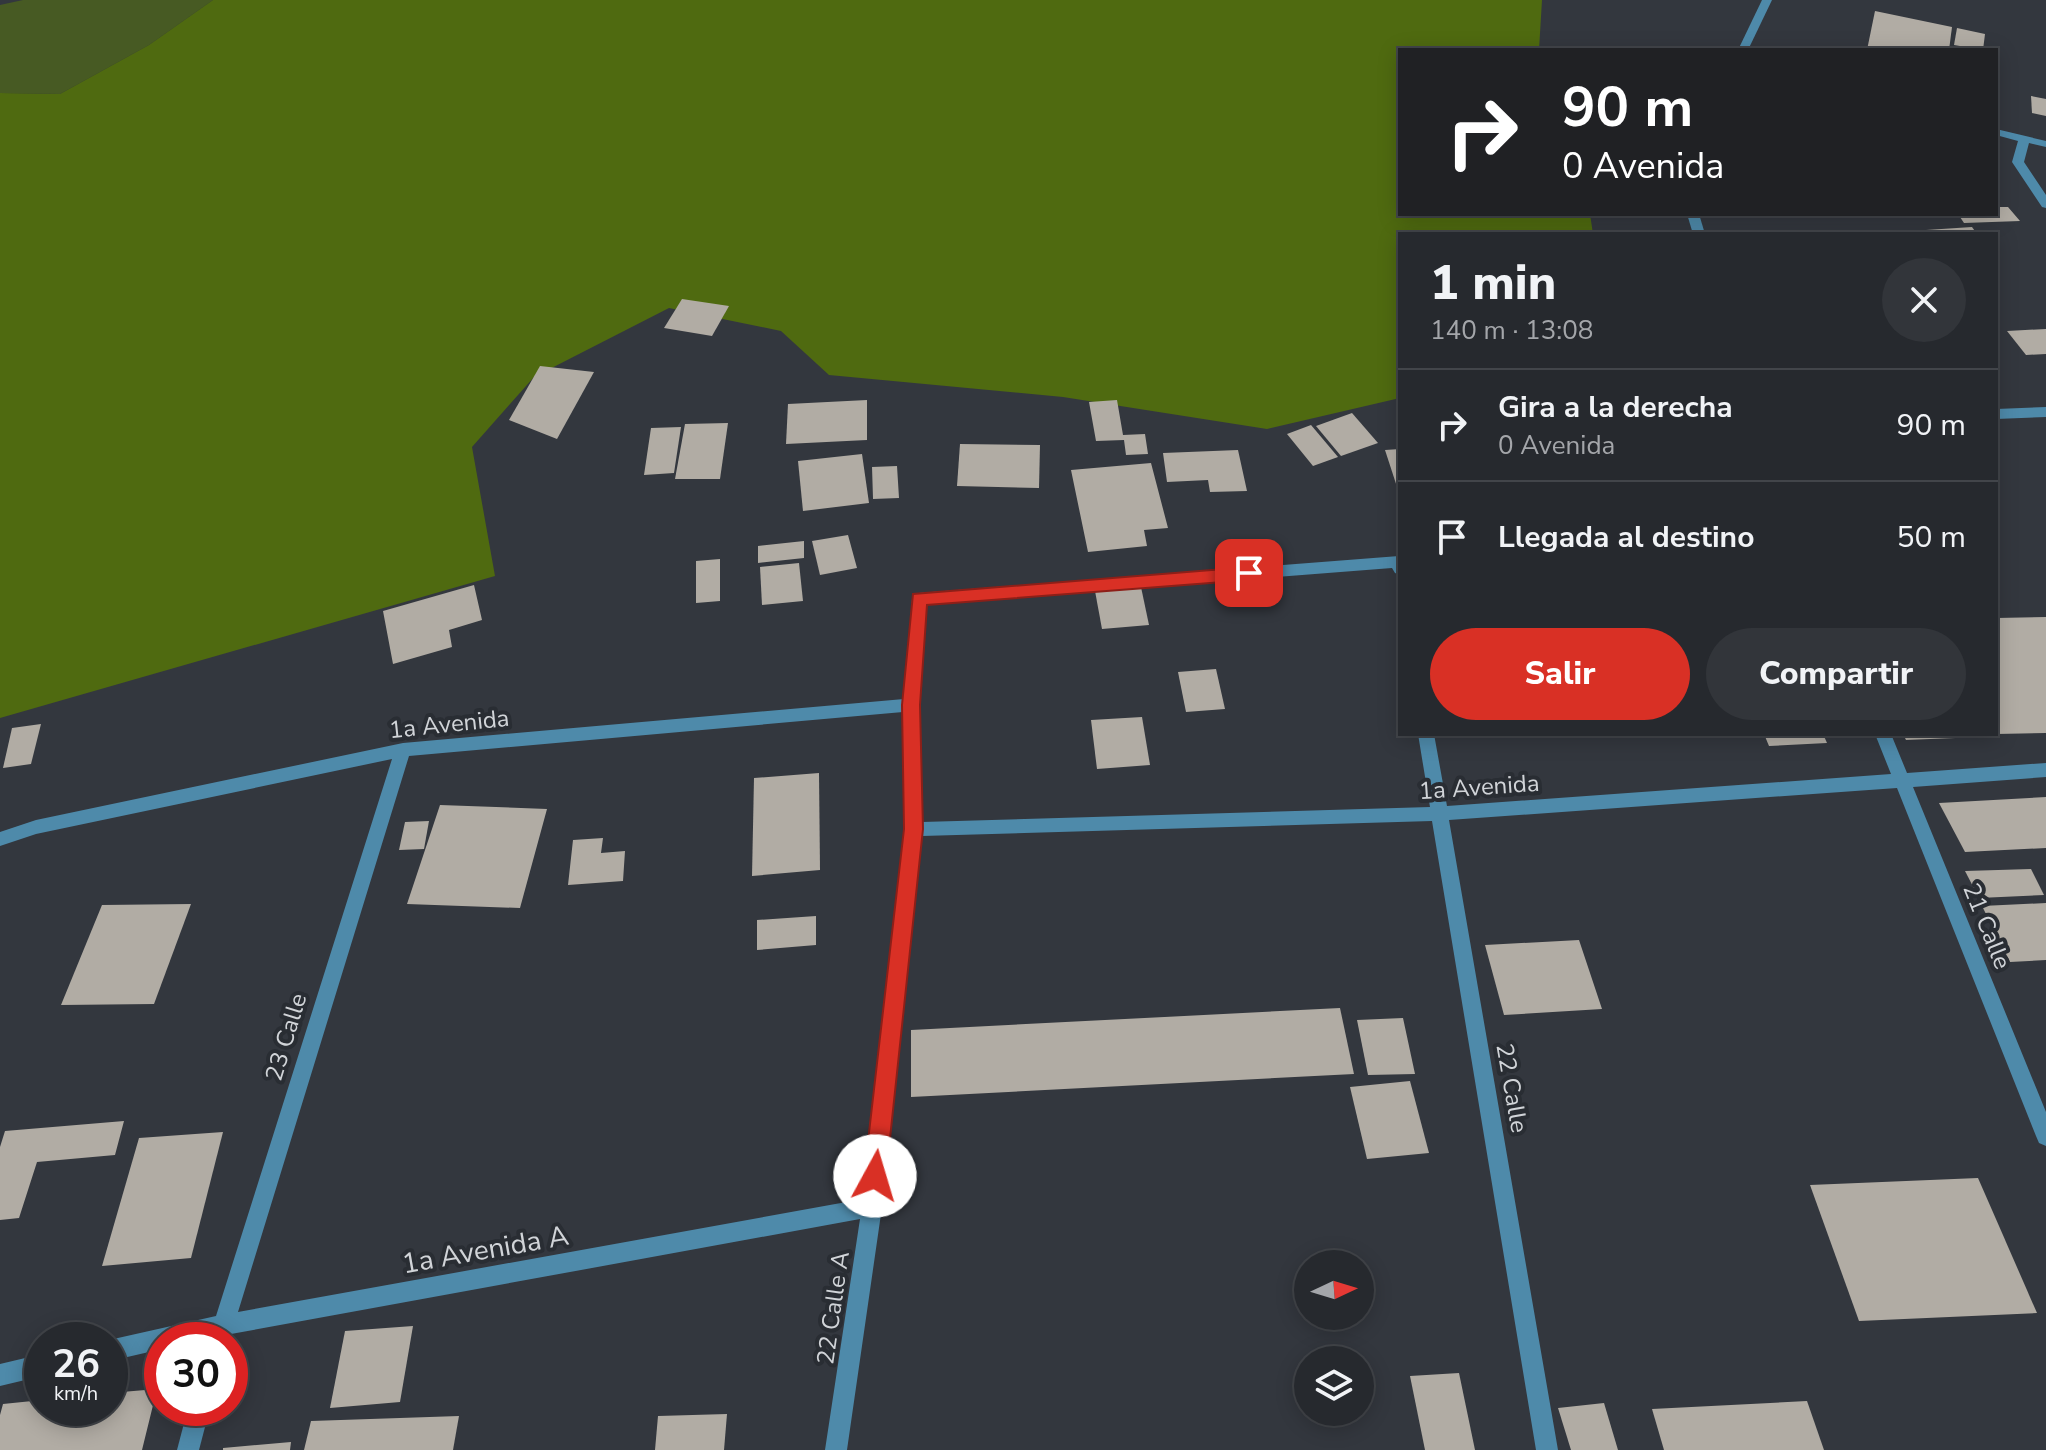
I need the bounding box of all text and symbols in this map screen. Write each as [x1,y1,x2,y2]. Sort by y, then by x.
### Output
text: 90 m [1562,69,1693,146]
icon: right [1430,80,1534,184]
text: 0 Avenida [1562,142,1724,191]
text: 1 min [1430,250,1556,316]
button: close [1882,258,1966,342]
text: 140 m · 13:08 [1430,313,1593,348]
text: Gira a la derecha [1498,387,1733,428]
icon: right [1430,403,1474,447]
text: 90 m [1897,405,1966,446]
text: 0 Avenida [1498,428,1615,463]
icon: arrive [1430,515,1474,559]
text: Llegada al destino [1498,517,1754,558]
text: 50 m [1897,517,1966,558]
pin [1215,539,1283,607]
icon: arrive [1227,551,1271,595]
button: Salir [1430,628,1690,720]
button: Compartir [1706,628,1966,720]
street label: 1a Avenida [387,702,511,746]
street label: 1a Avenida [1418,767,1540,807]
street label: 21 Calle [1955,878,2019,974]
street label: 23 Calle [257,989,315,1085]
street label: 22 Calle [1488,1041,1536,1135]
position arrow [833,1134,917,1218]
street label: 1a Avenida A [399,1217,572,1283]
street label: 22 Calle A [809,1249,857,1367]
north arrow [1294,1250,1374,1330]
map controls [1294,1250,1374,1426]
speed limit sign: 30 [144,1322,248,1426]
text: 26 [52,1337,100,1391]
button: layers [1294,1346,1374,1426]
text: km/h [54,1380,98,1407]

